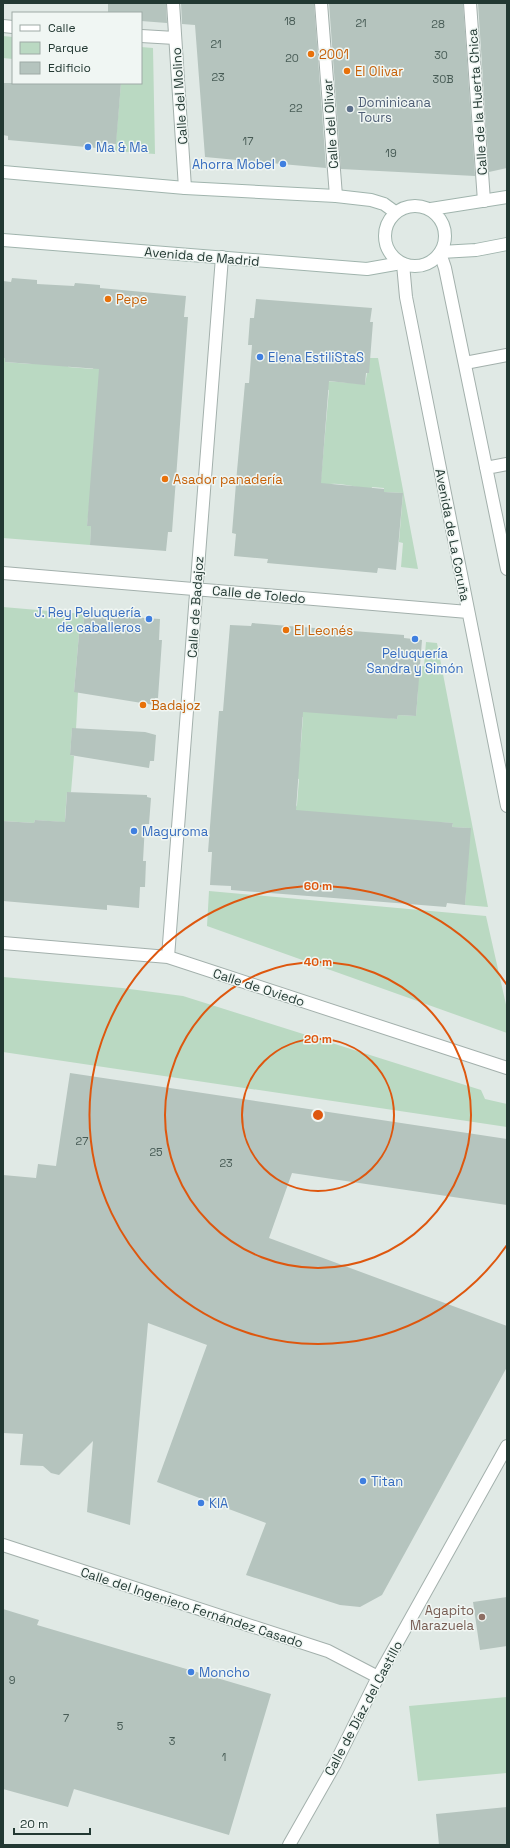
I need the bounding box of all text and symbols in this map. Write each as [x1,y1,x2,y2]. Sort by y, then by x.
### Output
legend [12,12,142,84]
house number: 18 [284,14,296,28]
house number: 21 [355,16,367,30]
house number: 28 [431,17,445,31]
text: Calle [48,20,76,36]
street label: Calle de la Huerta Chica [464,27,491,176]
house number: 21 [210,37,222,51]
text: Parque [48,40,88,56]
place label: 2001 [319,46,349,63]
street label: Calle del Molino [168,47,191,145]
house number: 30 [434,48,448,62]
marker: 2001 [306,49,316,59]
house number: 20 [285,51,299,65]
text: Edificio [48,60,91,76]
place label: El Olivar [355,63,403,80]
marker: El Olivar [342,66,352,76]
house number: 23 [211,70,225,84]
house number: 30B [433,72,453,86]
street label: Calle del Olivar [319,78,342,169]
place label: Dominicana Tours [358,94,431,126]
house number: 22 [289,101,303,115]
marker: Dominicana Tours [345,104,355,114]
house number: 17 [243,134,253,148]
place label: Ma & Ma [96,139,148,156]
marker: Ma & Ma [83,142,93,152]
house number: 19 [385,146,397,160]
place label: Ahorra Mobel [192,156,275,173]
marker: Ahorra Mobel [278,159,288,169]
street label: Avenida de Madrid [144,243,260,270]
place label: Pepe [116,291,147,308]
marker: Pepe [103,294,113,304]
place label: Elena EstiliStaS [268,349,364,366]
marker: Elena EstiliStaS [255,352,265,362]
street label: Avenida de La Coruña [431,467,474,603]
place label: Asador panadería [173,471,283,488]
marker: Asador panadería [160,474,170,484]
street label: Calle de Badajoz [183,555,208,659]
street label: Calle de Toledo [211,582,307,607]
place label: J. Rey Peluquería de caballeros [35,604,142,636]
marker: J. Rey Peluquería de caballeros [144,614,154,624]
place label: El Leonés [294,622,353,639]
marker: El Leonés [281,625,291,635]
marker: Peluquería Sandra y Simón [410,634,420,644]
place label: Peluquería Sandra y Simón [367,645,463,677]
place label: Badajoz [151,697,201,714]
marker: Badajoz [138,700,148,710]
place label: Maguroma [142,823,209,840]
marker: Maguroma [129,826,139,836]
text: 60 m [304,878,332,894]
text: 40 m [304,954,332,970]
street label: Calle de Oviedo [211,965,307,1010]
text: 20 m [304,1031,332,1047]
centre of rings [311,1108,325,1122]
house number: 27 [76,1134,88,1148]
house number: 25 [149,1145,163,1159]
house number: 23 [219,1156,233,1170]
place label: Titan [371,1473,403,1490]
marker: Titan [358,1476,368,1486]
place label: KIA [209,1495,228,1512]
marker: KIA [196,1498,206,1508]
street label: Calle del Ingeniero Fernández Casado [78,1563,305,1652]
place label: Agapito Marazuela [410,1602,475,1634]
marker: Agapito Marazuela [477,1612,487,1622]
street label: Calle de Díaz del Castillo [321,1638,406,1779]
place label: Moncho [199,1664,250,1681]
marker: Moncho [186,1667,196,1677]
house number: 9 [9,1673,16,1687]
house number: 7 [63,1711,69,1725]
house number: 5 [117,1719,124,1733]
house number: 3 [169,1734,176,1748]
house number: 1 [222,1750,226,1764]
scale bar [14,1810,90,1836]
text: 20 m [20,1816,48,1832]

